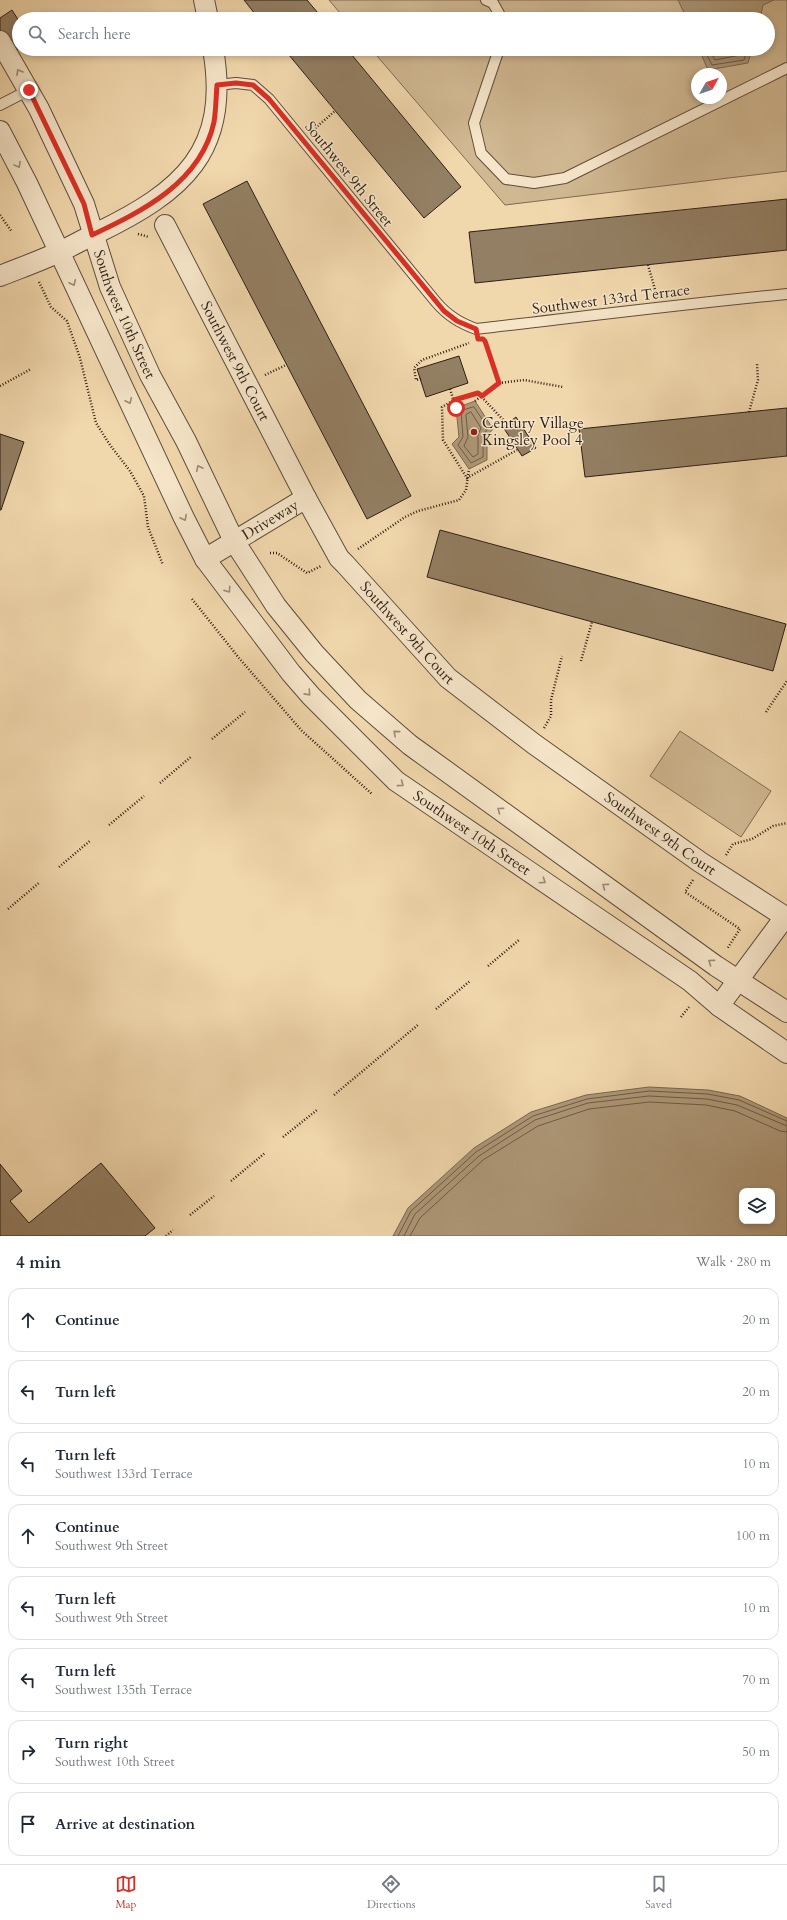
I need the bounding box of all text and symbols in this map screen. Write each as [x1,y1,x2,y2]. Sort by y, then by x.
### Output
search box [12,12,775,56]
icon: search [26,23,48,45]
text: Search here [58,24,131,44]
north arrow [691,68,727,104]
one-way arrow [17,69,24,77]
route end [20,81,38,99]
street label: Southwest 9th Street [300,117,398,231]
one-way arrow [13,161,21,169]
street label: Southwest 10th Street [89,247,160,383]
one-way arrow [68,279,76,286]
street label: Southwest 133rd Terrace [531,279,691,319]
street label: Southwest 9th Court [196,298,275,425]
one-way arrow [124,396,132,404]
route start [447,399,465,417]
place label: Century Village Kingsley Pool 4 [482,413,584,450]
marker: Century Village Kingsley Pool 4 [469,427,479,437]
one-way arrow [196,465,204,473]
street label: Driveway [238,495,302,544]
one-way arrow [179,514,187,522]
street label: Southwest 9th Court [355,577,458,689]
one-way arrow [223,586,230,593]
one-way arrow [304,688,311,696]
one-way arrow [393,730,400,737]
one-way arrow [396,779,403,786]
street label: Southwest 10th Street [409,786,535,880]
street label: Southwest 9th Court [600,787,720,880]
one-way arrow [497,807,504,815]
one-way arrow [538,877,545,884]
one-way arrow [603,884,610,891]
one-way arrow [708,959,715,967]
map controls [739,1188,775,1224]
button: layers [739,1188,775,1224]
text: 4 min [16,1251,61,1274]
text: Walk · 280 m [696,1253,771,1271]
icon: ahead [17,1309,39,1331]
text: Continue [55,1310,120,1330]
text: 20 m [742,1311,770,1329]
icon: left [17,1381,39,1403]
text: Turn left [55,1382,116,1402]
text: 20 m [742,1383,770,1401]
text: Turn left [55,1445,116,1465]
icon: left [17,1453,39,1475]
text: 10 m [742,1455,770,1473]
text: Southwest 133rd Terrace [55,1465,193,1483]
text: Continue [55,1517,120,1537]
icon: ahead [17,1525,39,1547]
text: 100 m [736,1527,770,1545]
text: Southwest 9th Street [55,1537,168,1555]
text: Turn left [55,1589,116,1609]
icon: left [17,1597,39,1619]
text: 10 m [742,1599,770,1617]
text: Southwest 9th Street [55,1609,168,1627]
text: Turn left [55,1661,116,1681]
icon: left [17,1669,39,1691]
text: 70 m [742,1671,770,1689]
text: Southwest 135th Terrace [55,1681,192,1699]
text: Turn right [55,1733,128,1753]
icon: right [17,1741,39,1763]
text: 50 m [742,1743,770,1761]
text: Southwest 10th Street [55,1753,175,1771]
icon: arrive [17,1813,39,1835]
text: Arrive at destination [55,1814,195,1834]
tab: Map [115,1873,137,1912]
tab: Directions [367,1873,415,1912]
tab: Saved [645,1873,672,1912]

